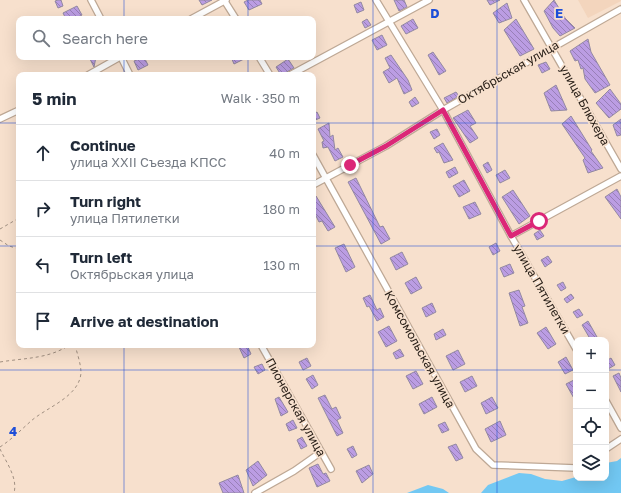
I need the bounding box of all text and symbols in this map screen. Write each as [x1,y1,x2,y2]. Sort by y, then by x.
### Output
text: D [430,5,440,21]
text: E [555,5,563,21]
search box [16,16,316,60]
icon: search [30,27,52,49]
text: Search here [62,29,148,47]
street label: Октябрьская улица [455,37,561,107]
street label: улица Блюхера [557,62,613,148]
text: 5 min [32,88,76,109]
text: Walk · 350 m [221,90,300,106]
text: Continue [70,136,136,154]
icon: ahead [32,142,54,164]
text: 40 m [269,145,300,161]
text: улица XXII Съезда КПСС [70,154,226,170]
route end [341,156,359,174]
text: Turn right [70,192,141,210]
icon: right [32,198,54,220]
text: 180 m [263,201,300,217]
text: улица Пятилетки [70,210,180,226]
route start [530,212,548,230]
street label: улица Пятилетки [510,241,574,337]
text: Turn left [70,248,132,266]
icon: left [32,254,54,276]
text: 130 m [263,257,300,273]
text: Октябрьская улица [70,266,194,282]
street label: Комсомольская улица [381,288,459,410]
icon: arrive [32,310,54,332]
text: Arrive at destination [70,312,219,330]
map controls [573,337,609,481]
button: + [573,337,609,373]
street label: Пионерская улица [263,355,329,459]
button: − [573,373,609,409]
button: locate [573,409,609,445]
text: 4 [9,423,17,439]
button: layers [573,445,609,481]

